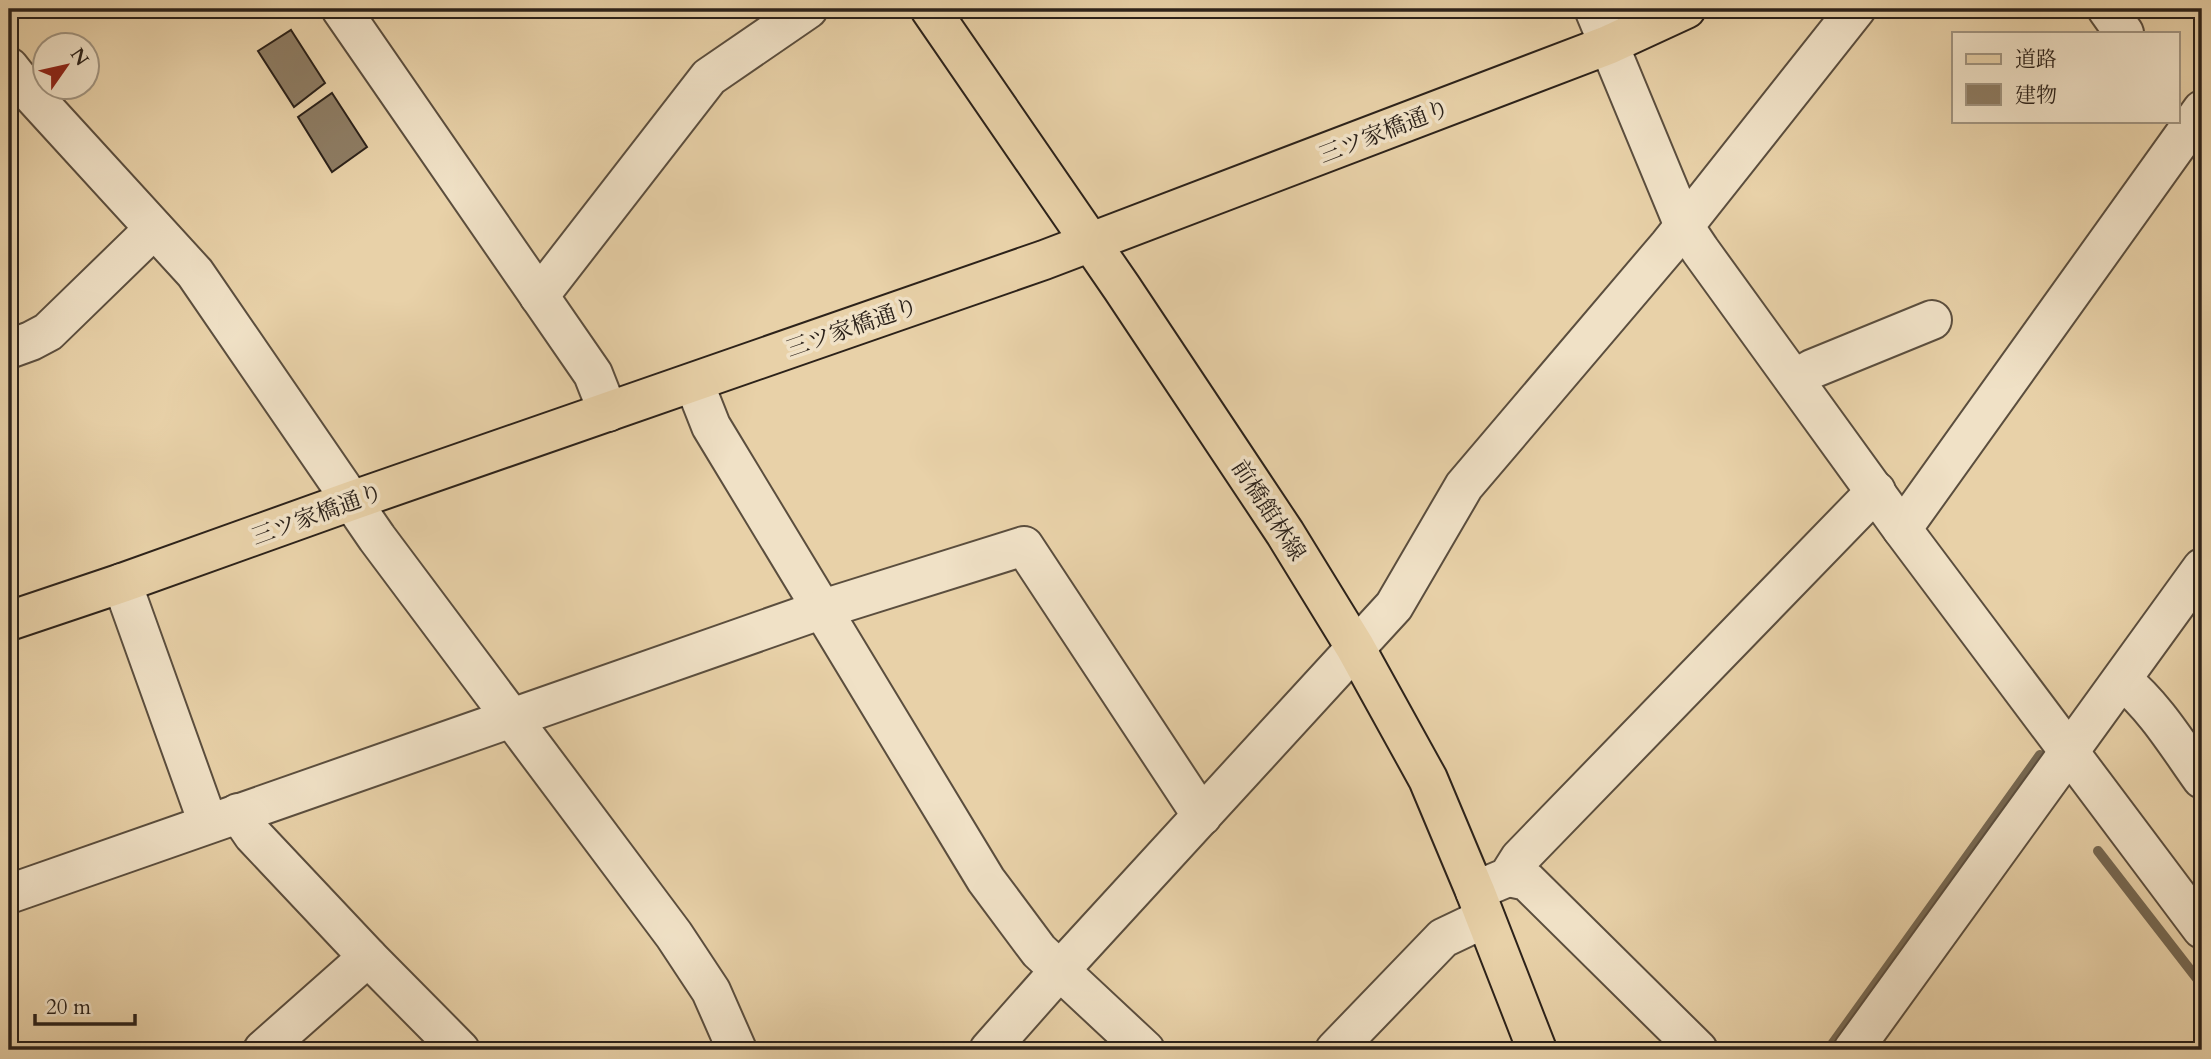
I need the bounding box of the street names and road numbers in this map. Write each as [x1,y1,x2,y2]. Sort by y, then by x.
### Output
street label: 三ツ家橋通り [1314,92,1454,171]
street label: 三ツ家橋通り [782,290,922,365]
street label: 前橋館林線 [1224,454,1313,567]
street label: 三ツ家橋通り [247,476,387,553]

